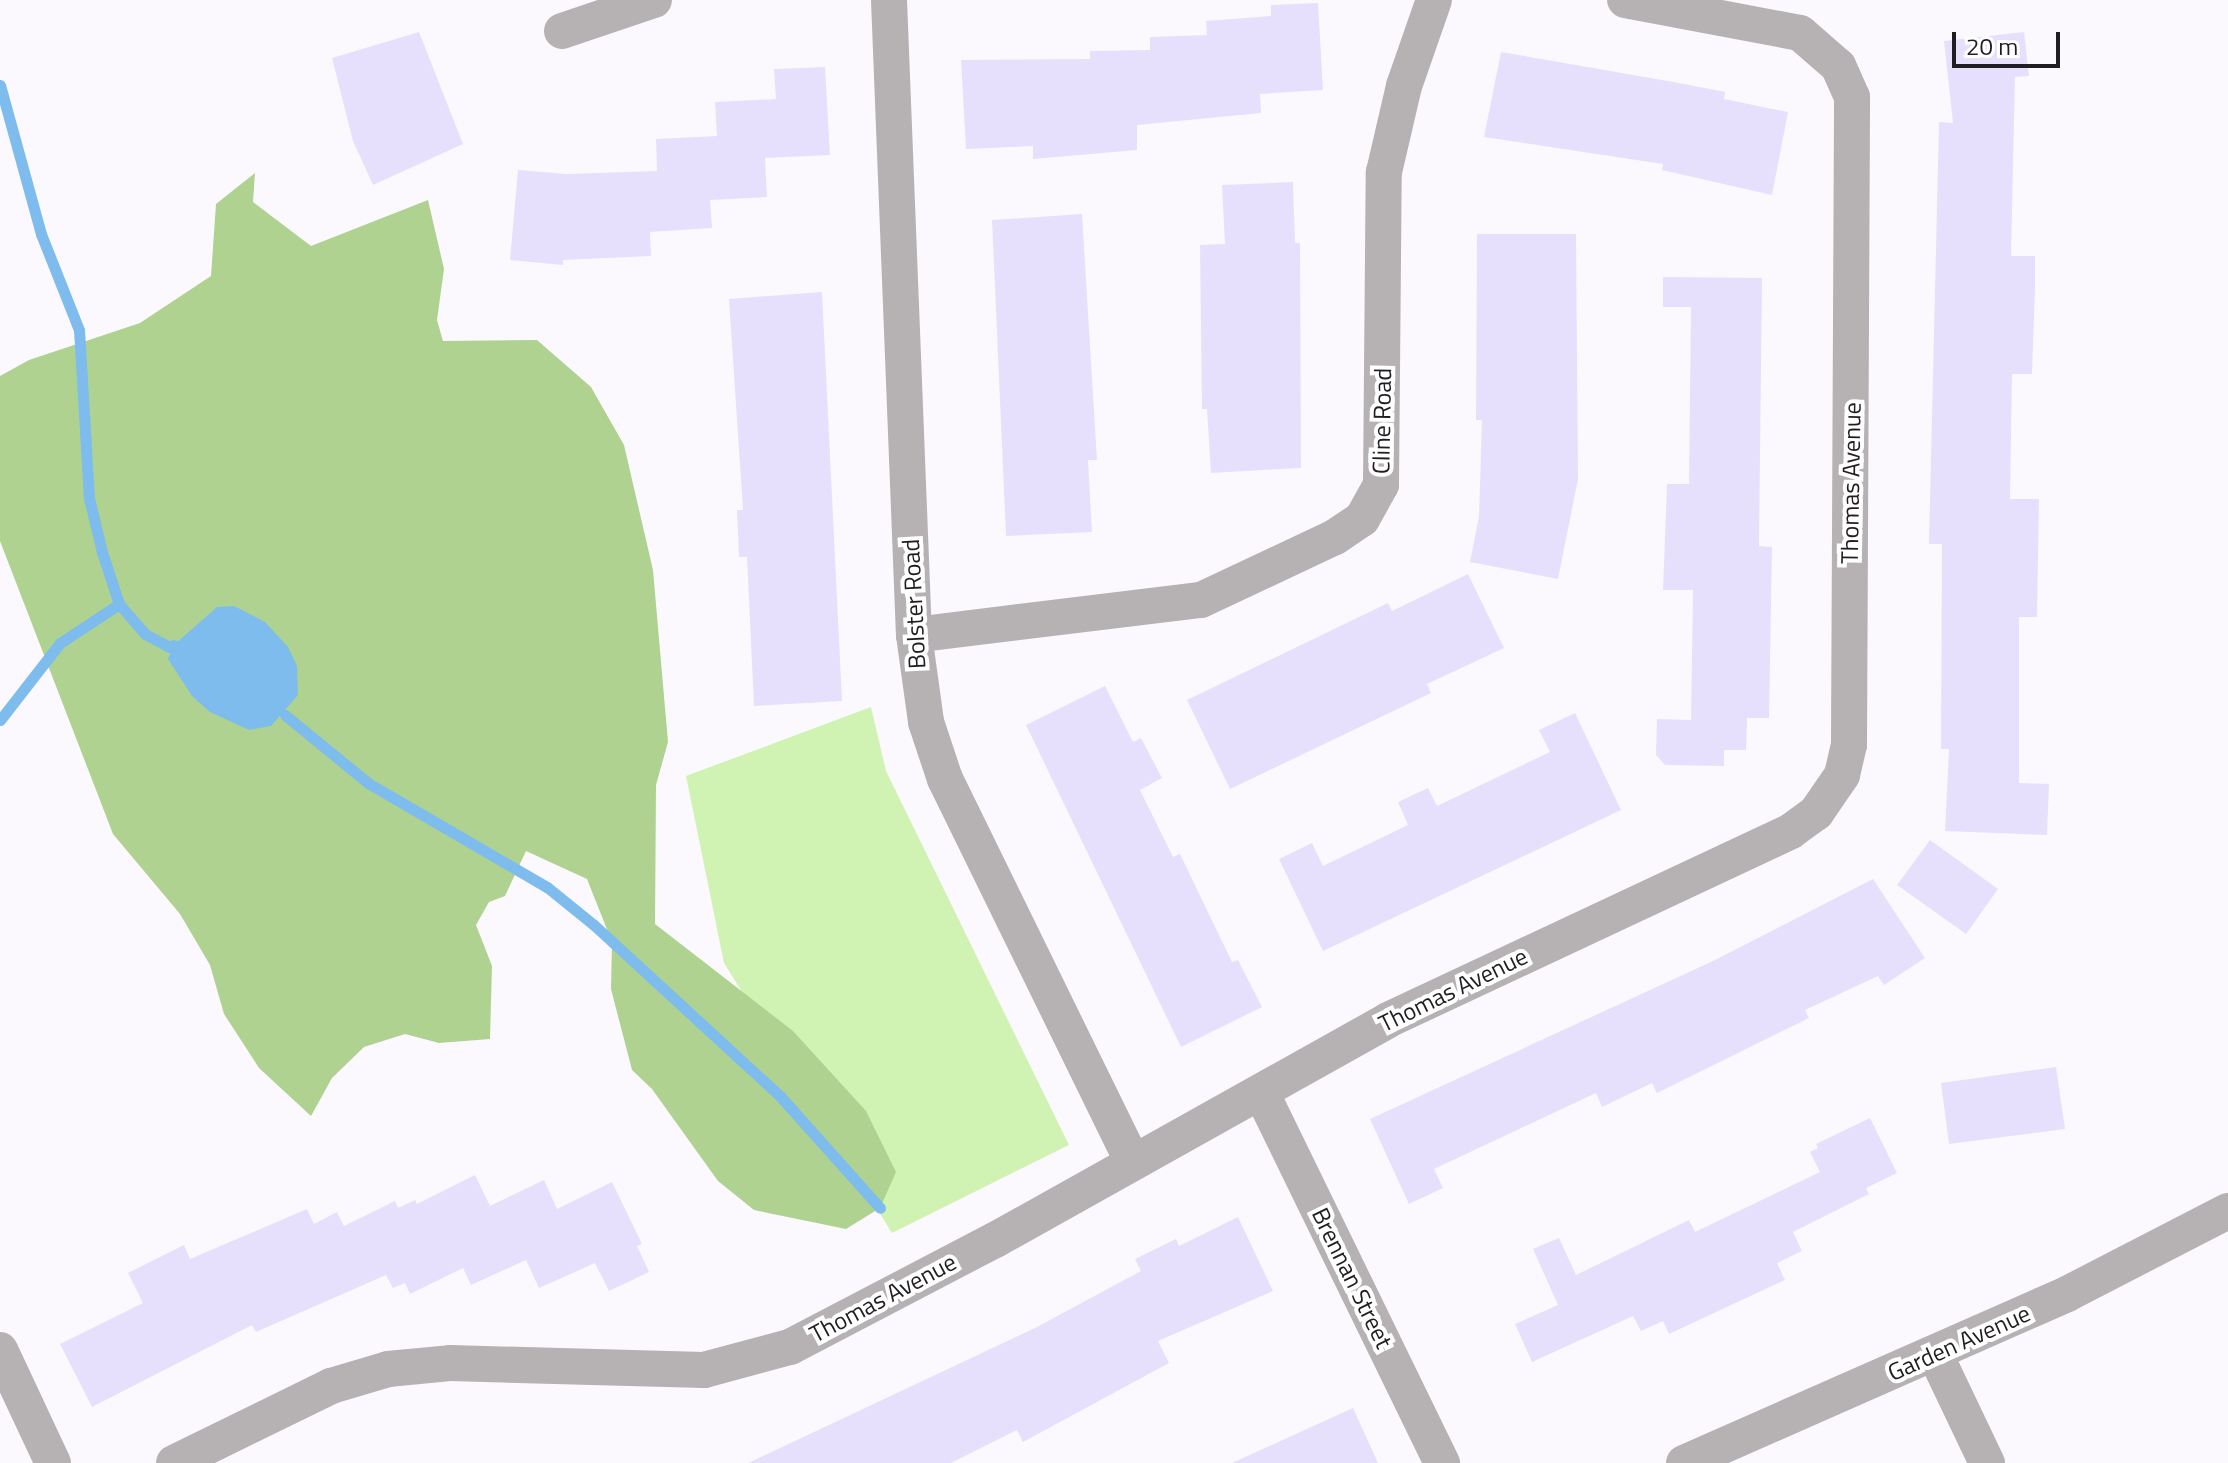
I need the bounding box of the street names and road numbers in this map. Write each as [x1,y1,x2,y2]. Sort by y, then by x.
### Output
street label: Cline Road [1367,368,1397,474]
street label: Thomas Avenue [1835,402,1867,564]
street label: Bolster Road [896,538,932,670]
street label: Thomas Avenue [1374,942,1532,1038]
street label: Brennan Street [1306,1203,1398,1353]
street label: Thomas Avenue [805,1247,961,1349]
street label: Garden Avenue [1883,1299,2035,1387]

